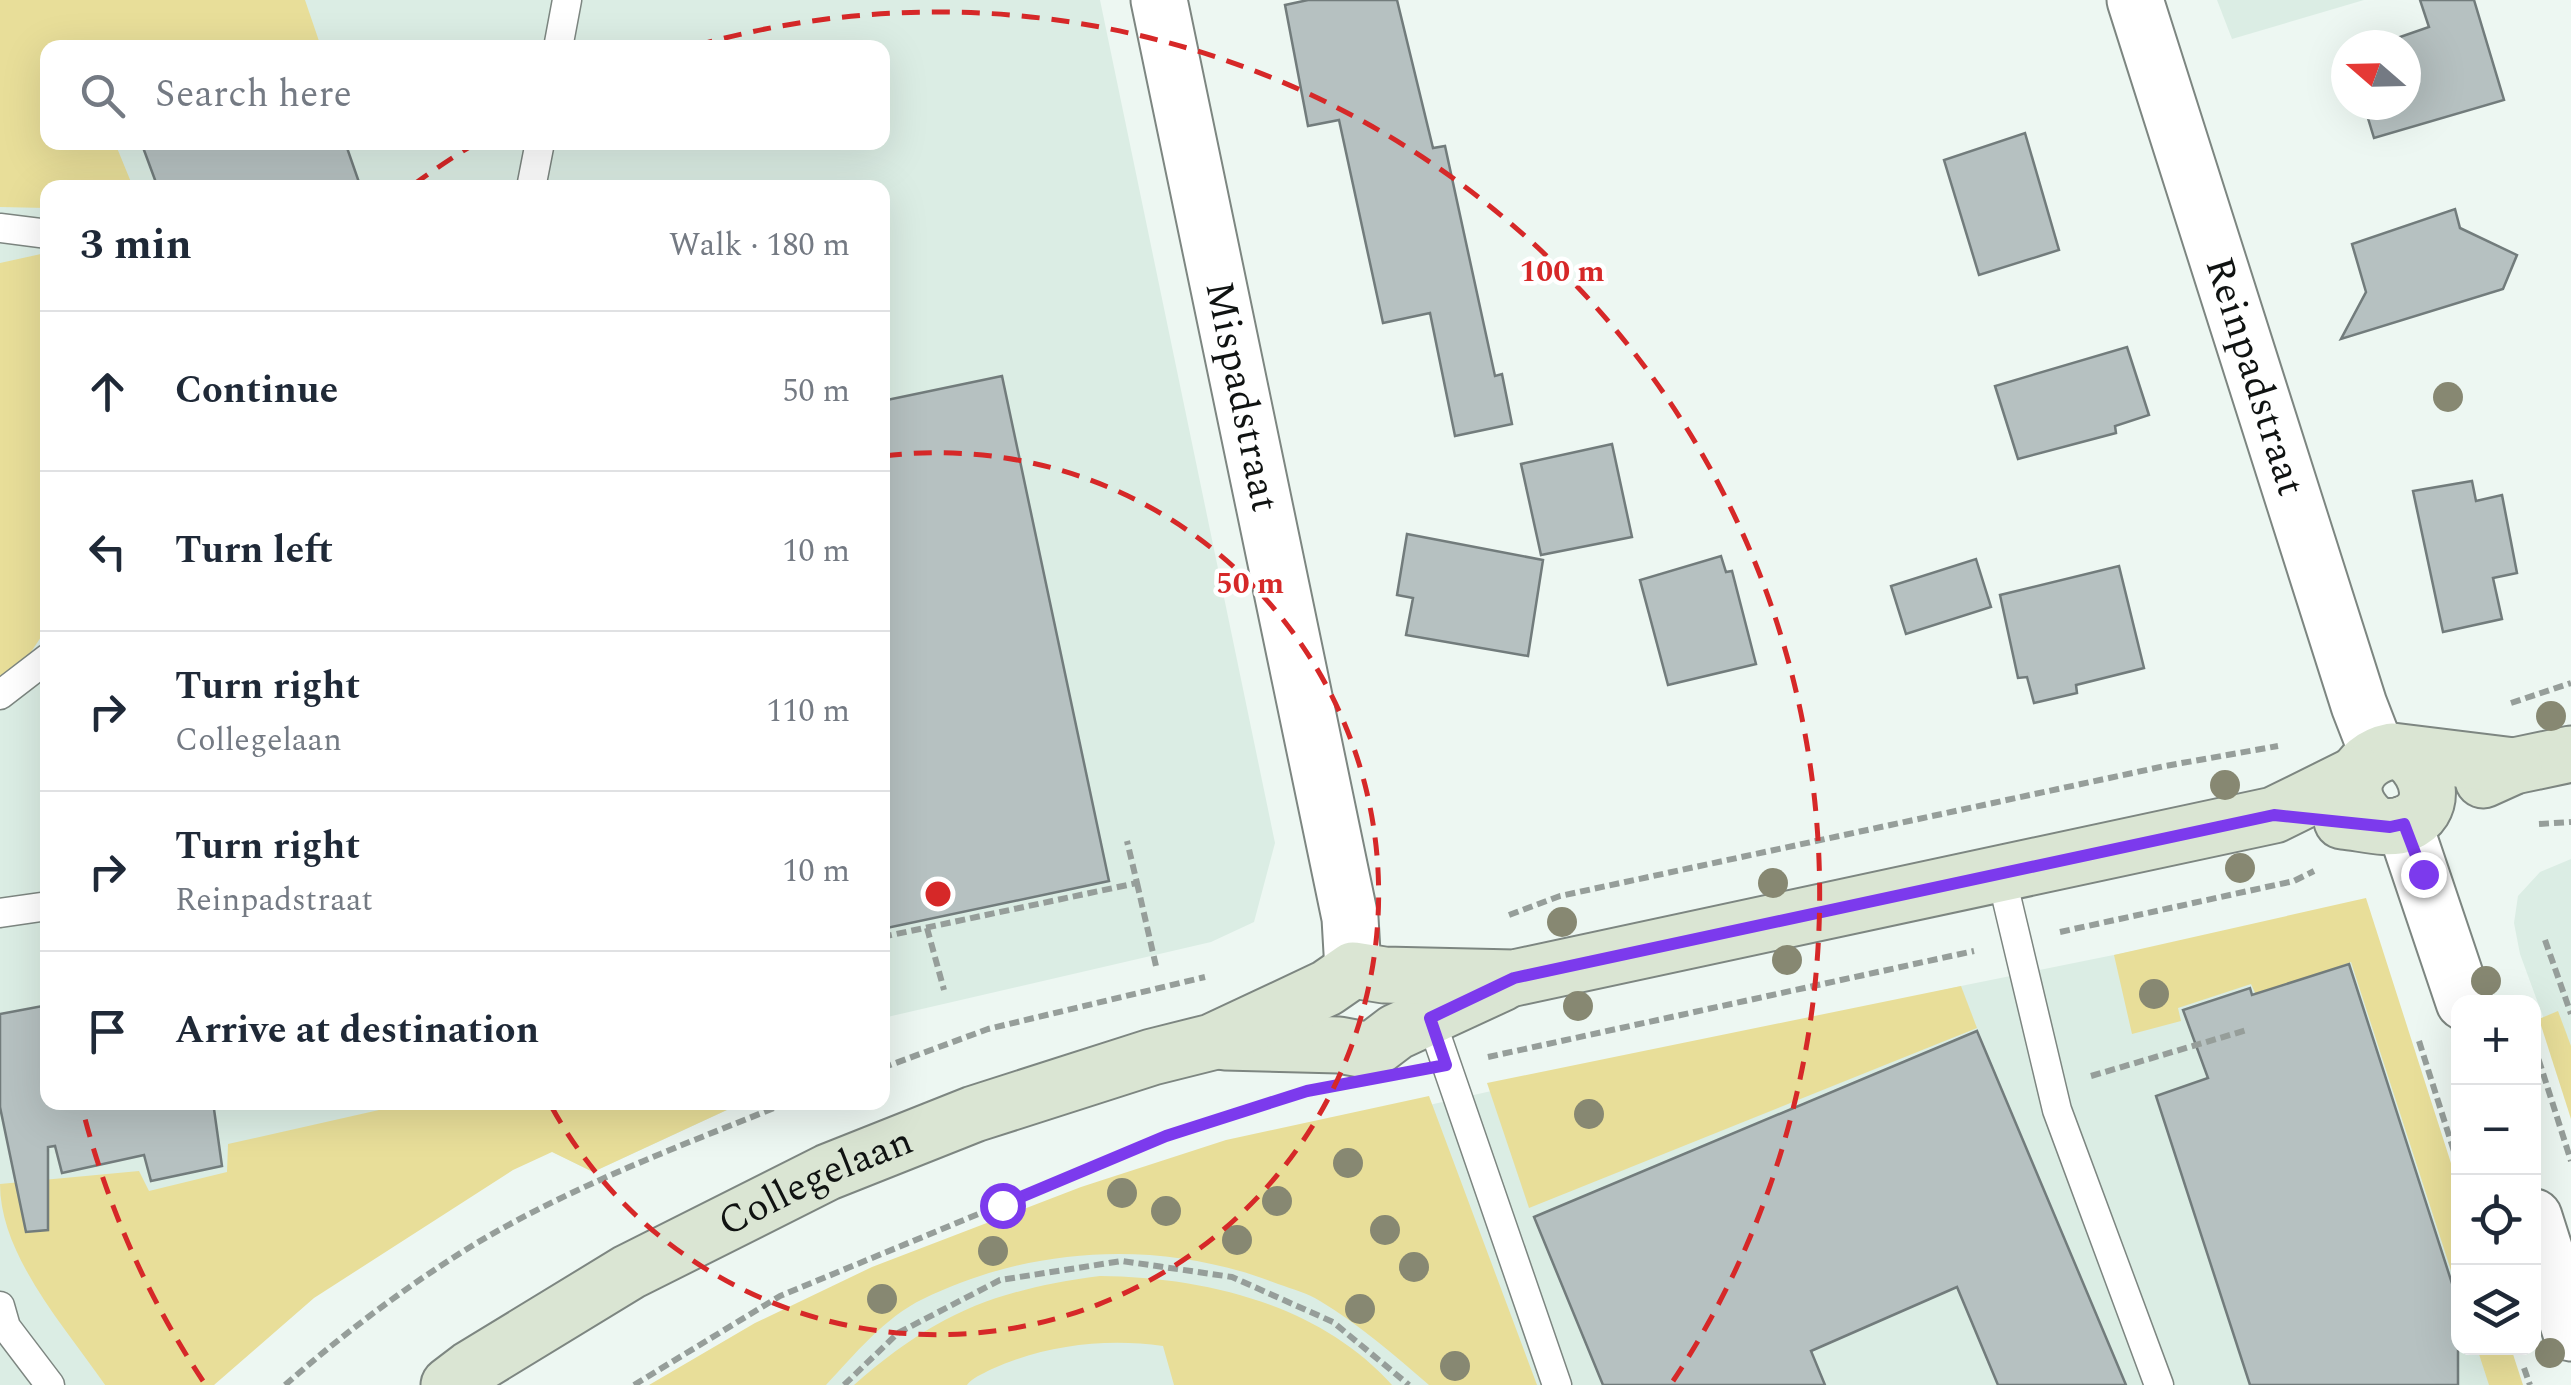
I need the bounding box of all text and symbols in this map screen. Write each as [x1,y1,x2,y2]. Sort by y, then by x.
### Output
north arrow [2331,30,2421,120]
search box [40,40,890,150]
text: Search here [155,66,352,124]
icon: search [75,68,130,123]
text: 3 min [80,214,192,277]
text: Walk · 180 m [669,221,850,270]
text: 100 m [1519,249,1605,295]
street label: Reinpadstraat [2188,249,2321,504]
street label: Mispadstraat [1188,276,1295,517]
text: Continue [175,362,338,420]
icon: ahead [80,364,135,419]
text: 50 m [782,367,850,416]
text: Turn left [175,522,333,580]
icon: left [80,524,135,579]
text: 10 m [782,527,850,576]
text: 50 m [1216,561,1284,607]
text: Turn right [175,658,360,716]
icon: right [80,684,135,739]
text: 110 m [766,687,850,736]
text: Collegelaan [175,716,342,765]
text: Turn right [175,818,360,876]
icon: right [80,844,135,899]
text: 10 m [782,847,850,896]
route end [2401,852,2447,898]
text: Reinpadstraat [175,876,373,925]
centre of rings [920,876,956,912]
map controls [2451,995,2541,1355]
button: + [2451,995,2541,1085]
text: Arrive at destination [175,1002,539,1060]
icon: arrive [80,1004,135,1059]
button: − [2451,1085,2541,1175]
street label: Collegelaan [707,1111,922,1253]
button: locate [2451,1175,2541,1265]
route start [980,1183,1026,1229]
button: layers [2451,1265,2541,1355]

